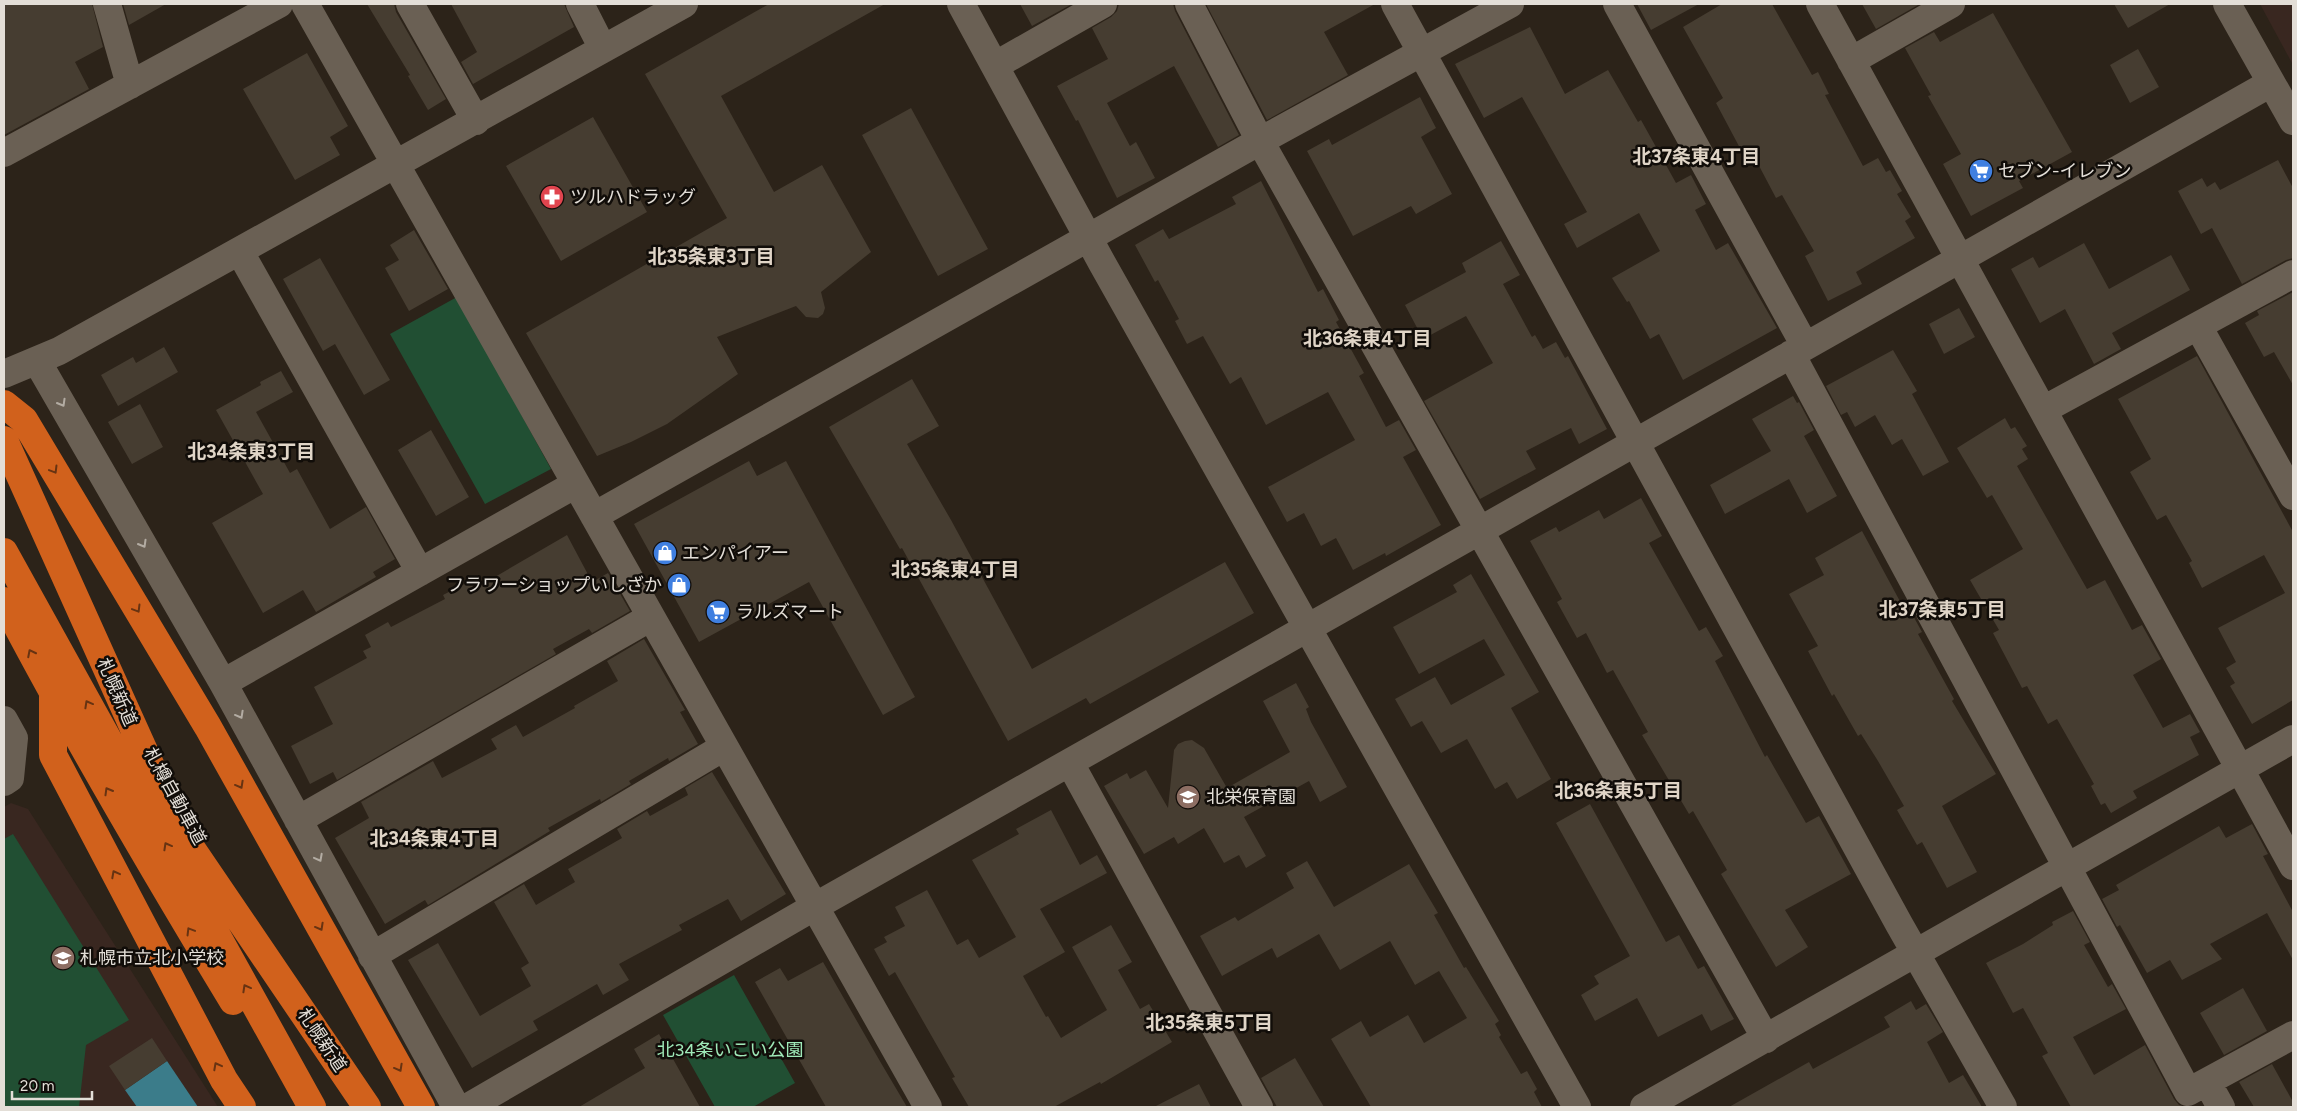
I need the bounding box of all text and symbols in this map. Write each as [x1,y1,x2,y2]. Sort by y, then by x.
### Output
district label: 北37条東4丁目 [1632,145,1760,168]
supermarket icon: セブン-イレブン [1968,158,1994,184]
place label: セブン-イレブン [1998,160,2132,182]
pharmacy icon: ツルハドラッグ [539,184,565,210]
place label: ツルハドラッグ [570,186,696,208]
district label: 北35条東3丁目 [647,245,775,268]
district label: 北36条東4丁目 [1303,327,1431,350]
one-way arrow [55,397,65,406]
district label: 北34条東3丁目 [187,440,315,463]
one-way arrow [47,464,57,473]
one-way arrow [136,538,146,547]
shop icon: エンパイアー [652,540,678,566]
place label: エンパイアー [682,542,789,564]
district label: 北35条東4丁目 [891,558,1019,581]
shop icon: フラワーショップいしざか [666,572,692,598]
place label: フラワーショップいしざか [446,574,662,596]
district label: 北37条東5丁目 [1878,598,2006,621]
supermarket icon: ラルズマート [705,599,731,625]
place label: ラルズマート [736,601,844,623]
one-way arrow [131,604,141,613]
one-way arrow [27,649,37,658]
street label: 札幌新道 [92,655,142,729]
one-way arrow [85,700,95,709]
one-way arrow [234,710,244,719]
street label: 札樽自動車道 [139,743,211,849]
district label: 北36条東5丁目 [1554,779,1682,802]
one-way arrow [234,780,244,789]
school or university icon: 北栄保育園 [1175,784,1201,810]
place label: 北栄保育園 [1206,786,1296,808]
one-way arrow [104,787,114,796]
district label: 北34条東4丁目 [369,827,499,850]
one-way arrow [163,842,173,851]
one-way arrow [312,853,322,862]
one-way arrow [111,870,121,879]
one-way arrow [313,921,323,930]
one-way arrow [187,927,197,936]
school or university icon: 札幌市立北小学校 [50,945,76,971]
place label: 札幌市立北小学校 [80,947,224,969]
one-way arrow [242,985,252,994]
street label: 札幌新道 [293,1004,351,1076]
district label: 北35条東5丁目 [1145,1011,1273,1034]
park label: 北34条いこい公園 [657,1039,803,1061]
one-way arrow [213,1062,223,1071]
one-way arrow [393,1063,403,1072]
scale bar [12,1068,92,1100]
text: 20 m [20,1077,54,1095]

